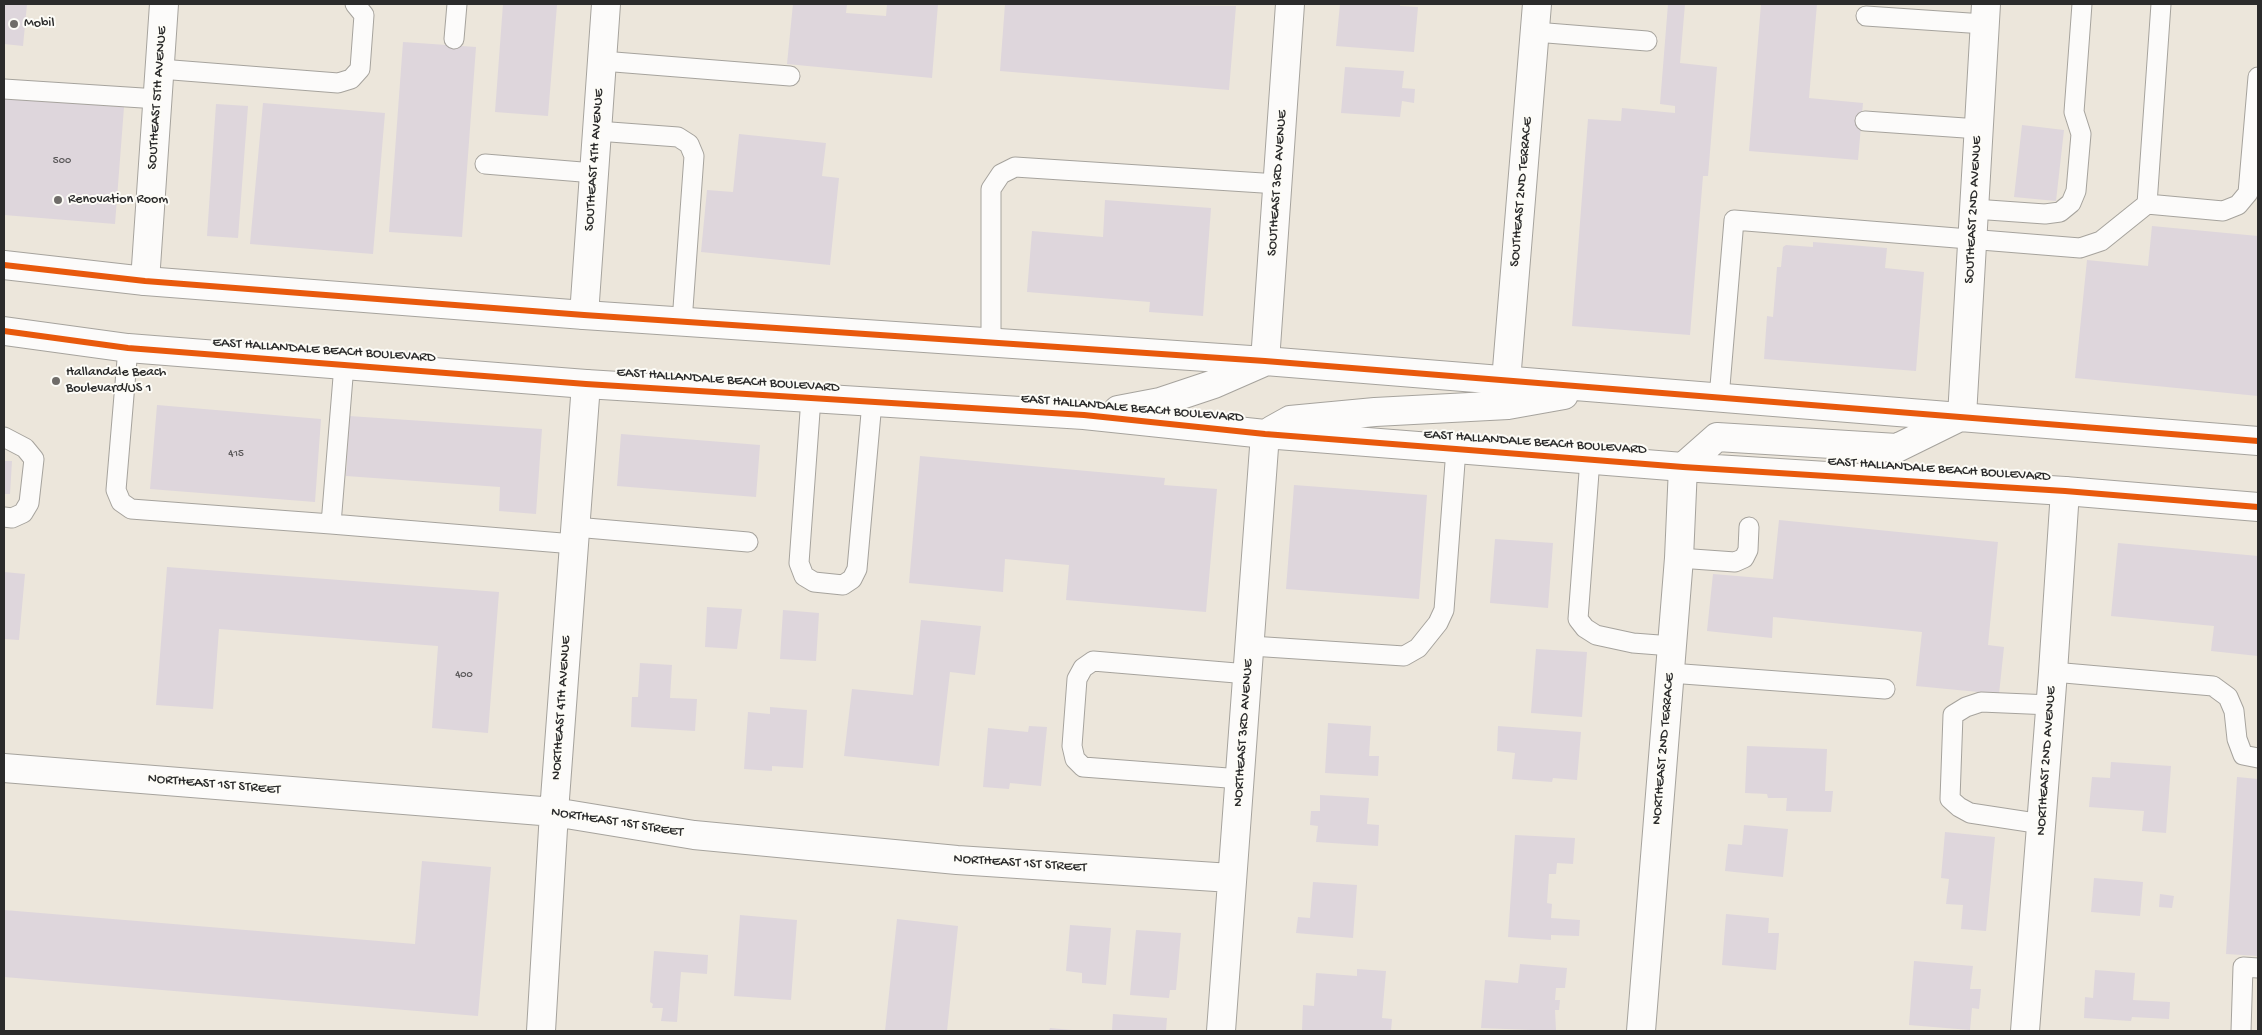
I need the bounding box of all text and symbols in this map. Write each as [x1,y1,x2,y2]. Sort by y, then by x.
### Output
place label: Mobil [24,16,54,32]
marker: Mobil [8,18,20,30]
street label: SOUTHEAST 5TH AVENUE [145,26,171,170]
street label: SOUTHEAST 4TH AVENUE [582,88,608,232]
street label: SOUTHEAST 3RD AVENUE [1265,109,1291,257]
street label: SOUTHEAST 2ND TERRACE [1507,116,1537,268]
street label: SOUTHEAST 2ND AVENUE [1962,136,1986,284]
house number: 500 [53,154,71,168]
place label: Renovation Room [68,192,168,208]
marker: Renovation Room [52,194,64,206]
street label: EAST HALLANDALE BEACH BOULEVARD [212,335,436,367]
place label: Hallandale Beach Boulevard/US 1 [66,365,166,398]
street label: EAST HALLANDALE BEACH BOULEVARD [616,365,840,397]
marker: Hallandale Beach Boulevard/US 1 [50,375,62,387]
street label: EAST HALLANDALE BEACH BOULEVARD [1020,391,1244,427]
street label: EAST HALLANDALE BEACH BOULEVARD [1423,427,1647,459]
house number: 415 [228,447,244,461]
street label: EAST HALLANDALE BEACH BOULEVARD [1827,454,2051,486]
street label: NORTHEAST 4TH AVENUE [549,635,575,781]
street label: NORTHEAST 3RD AVENUE [1230,658,1258,808]
house number: 400 [455,668,473,682]
street label: NORTHEAST 2ND TERRACE [1649,672,1679,826]
street label: NORTHEAST 2ND AVENUE [2033,686,2061,836]
street label: NORTHEAST 1ST STREET [147,771,281,799]
street label: NORTHEAST 1ST STREET [550,804,684,842]
street label: NORTHEAST 1ST STREET [953,851,1087,877]

